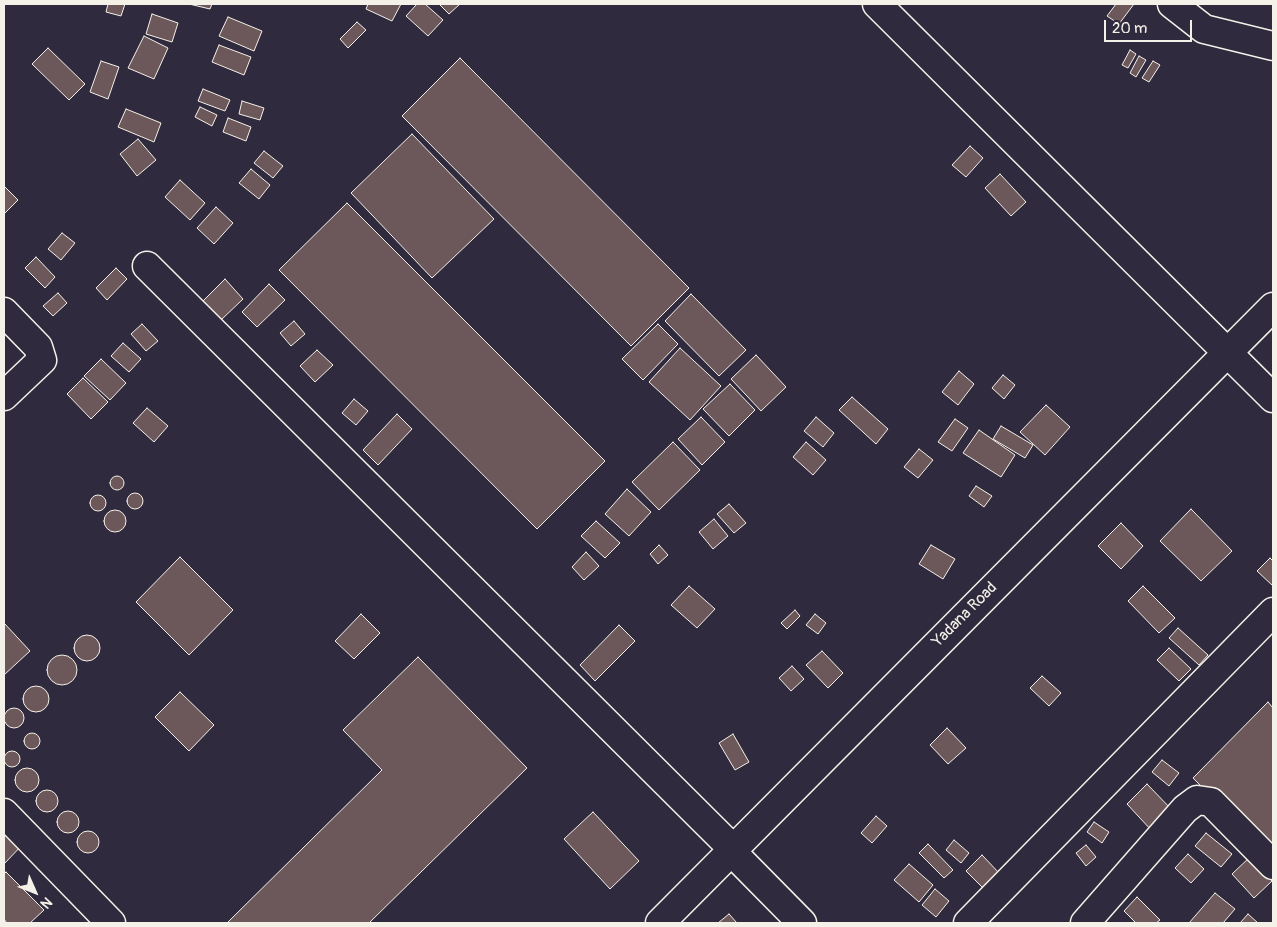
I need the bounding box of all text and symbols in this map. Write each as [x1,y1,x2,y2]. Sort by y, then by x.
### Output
scale bar [1107,10,1194,42]
text: 20 m [1112,19,1147,38]
street label: Yadana Road [929,579,1001,651]
north arrow [10,867,60,917]
text: N [37,893,56,912]

